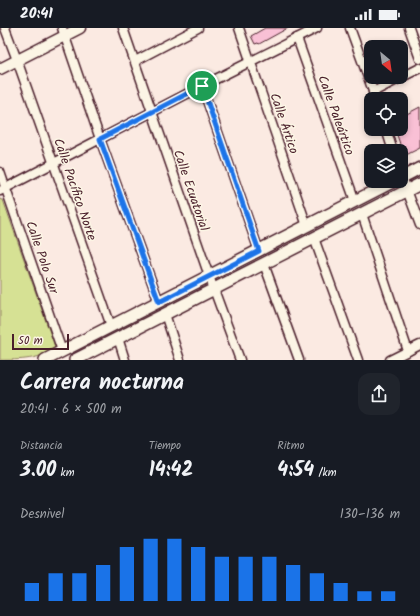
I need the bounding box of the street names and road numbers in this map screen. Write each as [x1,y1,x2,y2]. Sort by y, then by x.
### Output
street label: Calle Paleártico [311,73,360,159]
street label: Calle Ártico [263,90,304,157]
street label: Calle Pacífico Norte [47,135,102,244]
street label: Calle Ecuatorial [167,147,214,234]
street label: Calle Polo Sur [19,218,64,297]

